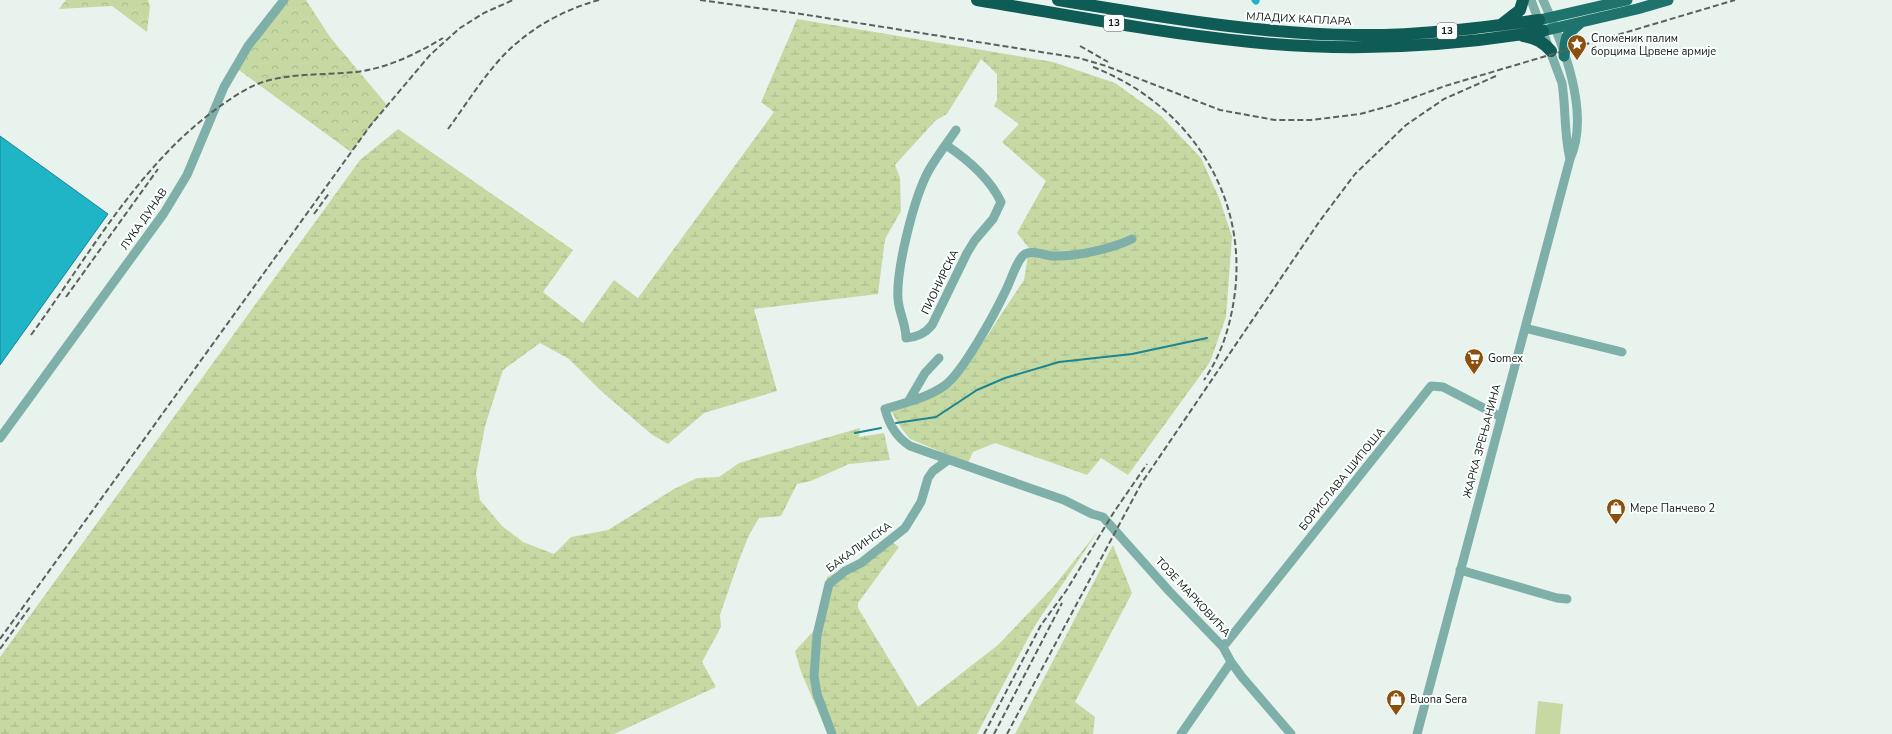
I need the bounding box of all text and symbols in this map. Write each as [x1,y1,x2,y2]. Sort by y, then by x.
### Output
street label: МЛАДИХ КАПЛАРА [1246,9,1352,29]
road number: 13 [1104,15,1124,31]
road number: 13 [1437,23,1457,39]
place label: Споменик палим борцима Црвене армије [1591,31,1716,59]
place icon: Споменик палим борцима Црвене армије [1566,33,1588,61]
street label: ЛУКА ДУНАВ [117,185,171,253]
street label: ПИОНИРСКА [918,247,962,317]
supermarket icon: Gomex [1463,347,1485,375]
place label: Gomex [1488,351,1523,366]
street label: ЖАРКА ЗРЕЊАНИНА [1460,382,1504,500]
street label: БОРИСЛАВА ШИПОША [1296,424,1388,534]
shop icon: Мере Панчево 2 [1605,497,1627,525]
place label: Мере Панчево 2 [1630,501,1715,516]
street label: БАКАЛИНСКА [823,518,895,576]
street label: ТОЗЕ МАРКОВИЋА [1152,554,1234,640]
shop icon: Buona Sera [1385,688,1407,716]
place label: Buona Sera [1410,692,1467,707]

